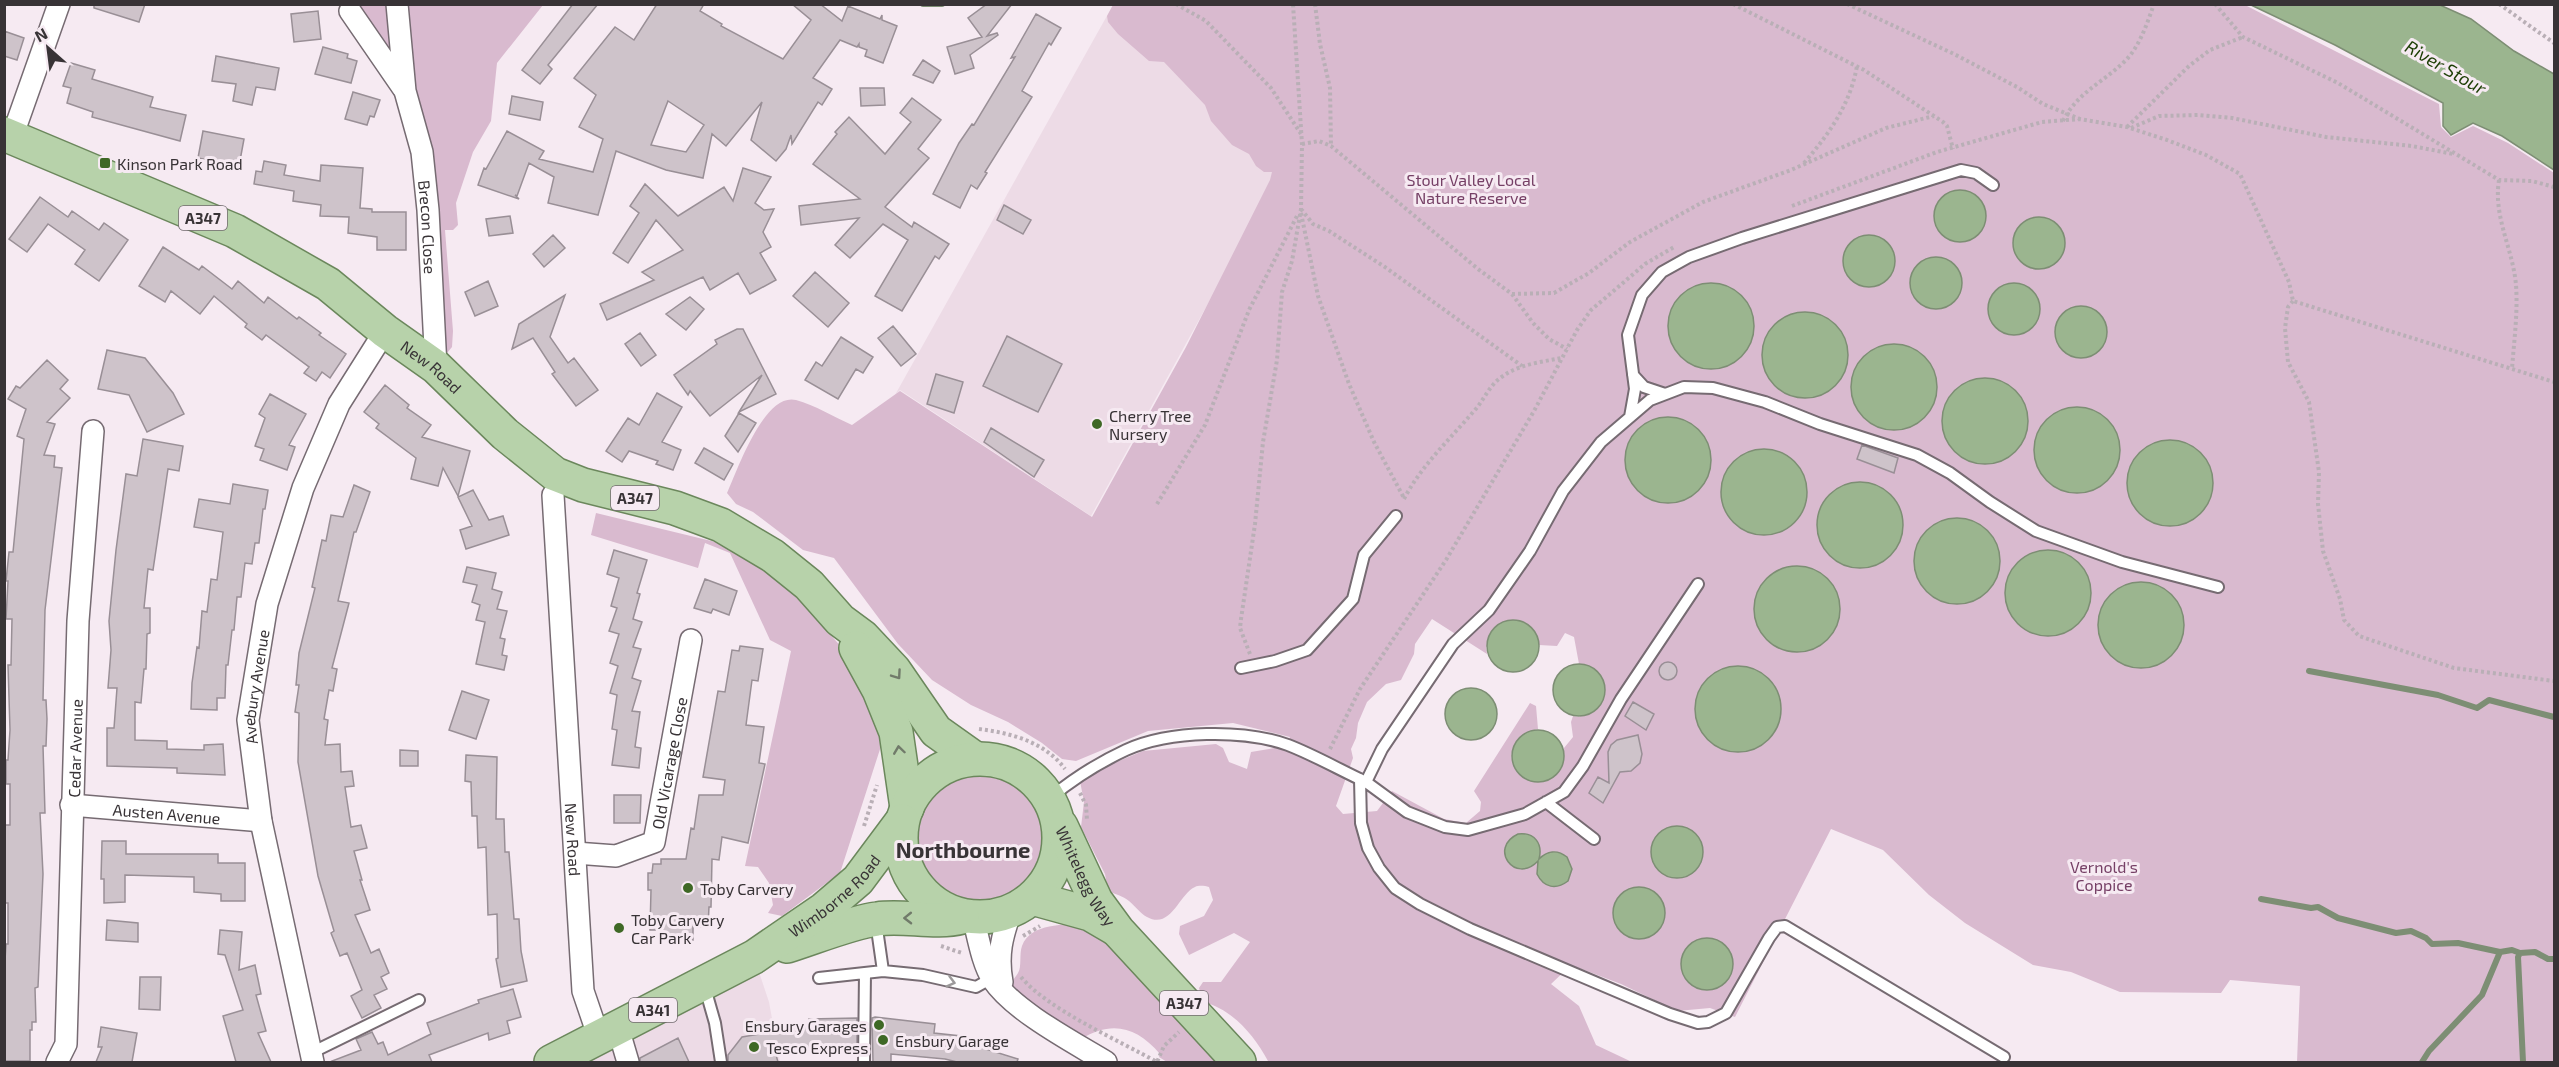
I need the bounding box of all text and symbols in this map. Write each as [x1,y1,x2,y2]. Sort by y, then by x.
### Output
north arrow [18,18,78,78]
text: N [31,23,50,45]
water label: River Stour [2402,35,2491,99]
place label: Kinson Park Road [117,154,243,173]
marker: Kinson Park Road [98,156,112,170]
park label: Stour Valley Local Nature Reserve [1407,170,1536,207]
street label: Brecon Close [415,179,441,274]
road number: A347 [179,206,227,230]
street label: New Road [397,336,466,397]
place label: Cherry Tree Nursery [1109,406,1191,443]
marker: Cherry Tree Nursery [1090,417,1104,431]
road number: A347 [611,486,659,510]
street label: Avebury Avenue [238,628,272,746]
one-way arrow [890,668,901,679]
street label: Old Vicarage Close [647,695,690,831]
street label: Cedar Avenue [63,699,85,798]
one-way arrow [894,745,906,754]
street label: Austen Avenue [112,799,221,827]
street label: New Road [562,802,586,876]
street label: Whitelegg Way [1053,823,1121,930]
district label: Northbourne [896,836,1030,862]
street label: Wimborne Road [784,850,884,940]
park label: Vernold's Coppice [2070,857,2138,894]
place label: Toby Carvery [700,879,794,898]
marker: Toby Carvery [681,881,695,895]
place label: Toby Carvery Car Park [631,910,725,947]
one-way arrow [904,912,913,924]
marker: Toby Carvery Car Park [612,921,626,935]
one-way arrow [945,975,956,987]
road number: A347 [1160,991,1208,1015]
road number: A341 [629,998,677,1022]
place label: Ensbury Garages [745,1016,867,1035]
marker: Ensbury Garages [872,1018,886,1032]
place label: Ensbury Garage [895,1031,1009,1050]
marker: Ensbury Garage [876,1033,890,1047]
place label: Tesco Express [766,1038,868,1057]
marker: Tesco Express [747,1040,761,1054]

